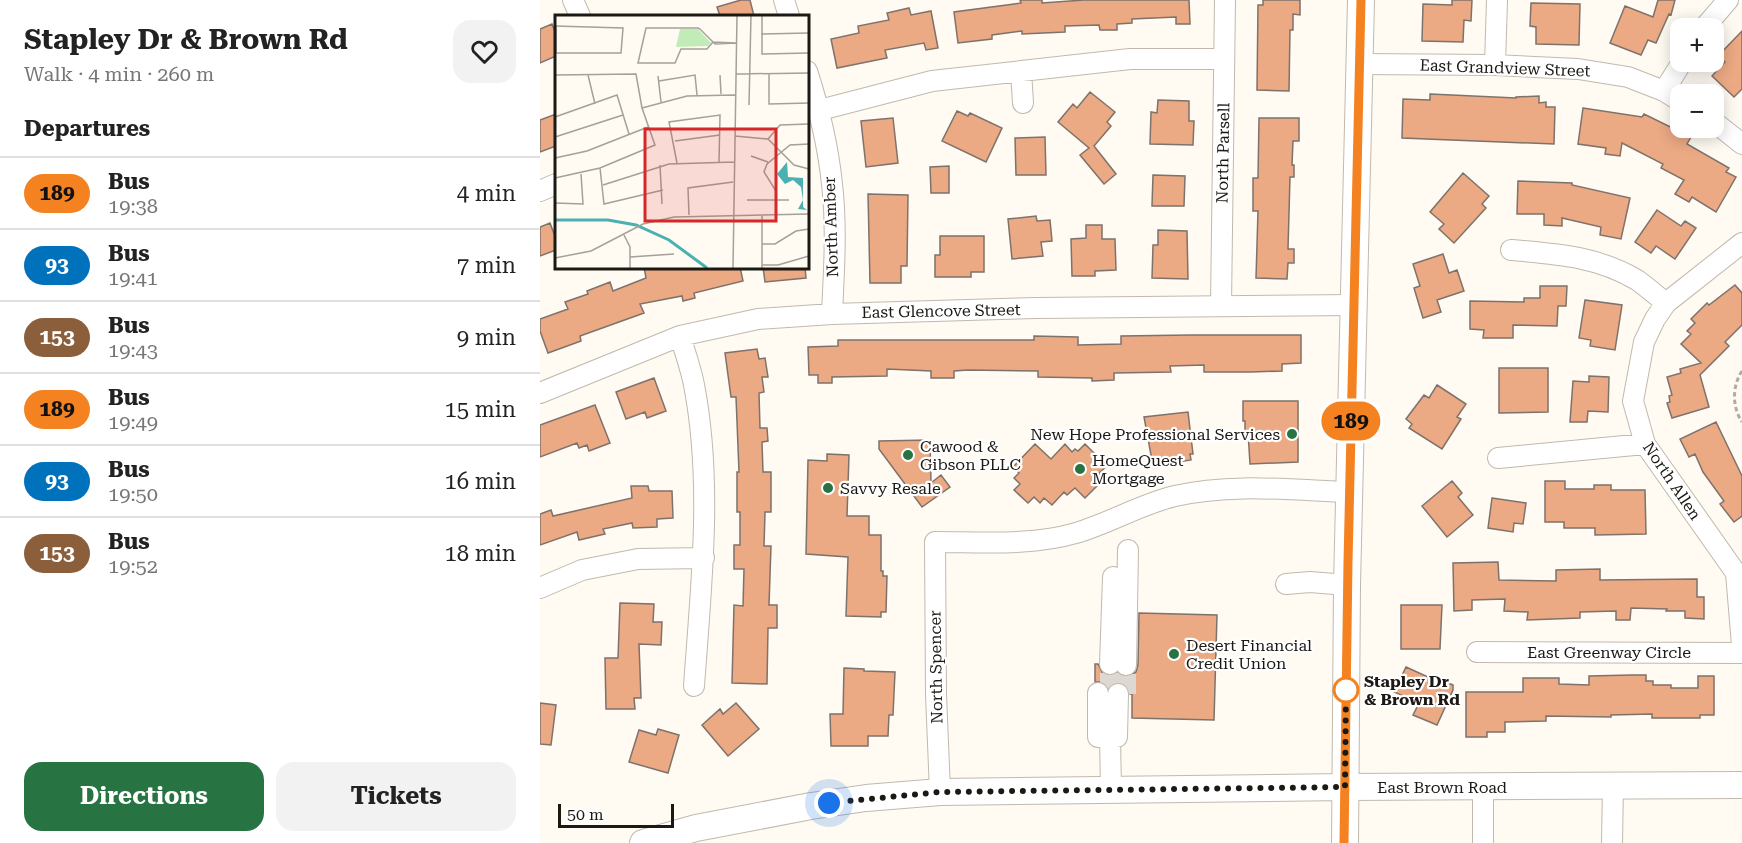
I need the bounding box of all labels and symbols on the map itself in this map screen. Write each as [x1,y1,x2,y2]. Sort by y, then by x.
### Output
inset map [555,15,808,268]
street label: East Grandview Street [1419,56,1591,80]
street label: North Parsell [1213,102,1233,204]
street label: North Amber [820,176,842,278]
street label: East Glencove Street [861,300,1021,322]
line badge: 189 [1316,402,1386,440]
place label: New Hope Professional Services [1030,425,1280,444]
marker: New Hope Professional Services [1285,427,1299,441]
place label: Cawood & Gibson PLLC [920,437,1021,474]
street label: North Allen [1639,438,1705,524]
marker: Cawood & Gibson PLLC [901,448,915,462]
place label: HomeQuest Mortgage [1092,451,1183,488]
marker: HomeQuest Mortgage [1073,462,1087,476]
place label: Savvy Resale [840,479,941,498]
marker: Savvy Resale [821,481,835,495]
street label: North Spencer [926,610,946,724]
place label: Desert Financial Credit Union [1186,636,1312,673]
street label: East Greenway Circle [1527,643,1691,662]
marker: Desert Financial Credit Union [1167,647,1181,661]
place label: Stapley Dr & Brown Rd [1364,672,1460,709]
marker: Stapley Dr & Brown Rd [1333,677,1359,703]
street label: East Brown Road [1377,778,1507,797]
your location [814,788,844,818]
scale bar [558,801,674,828]

